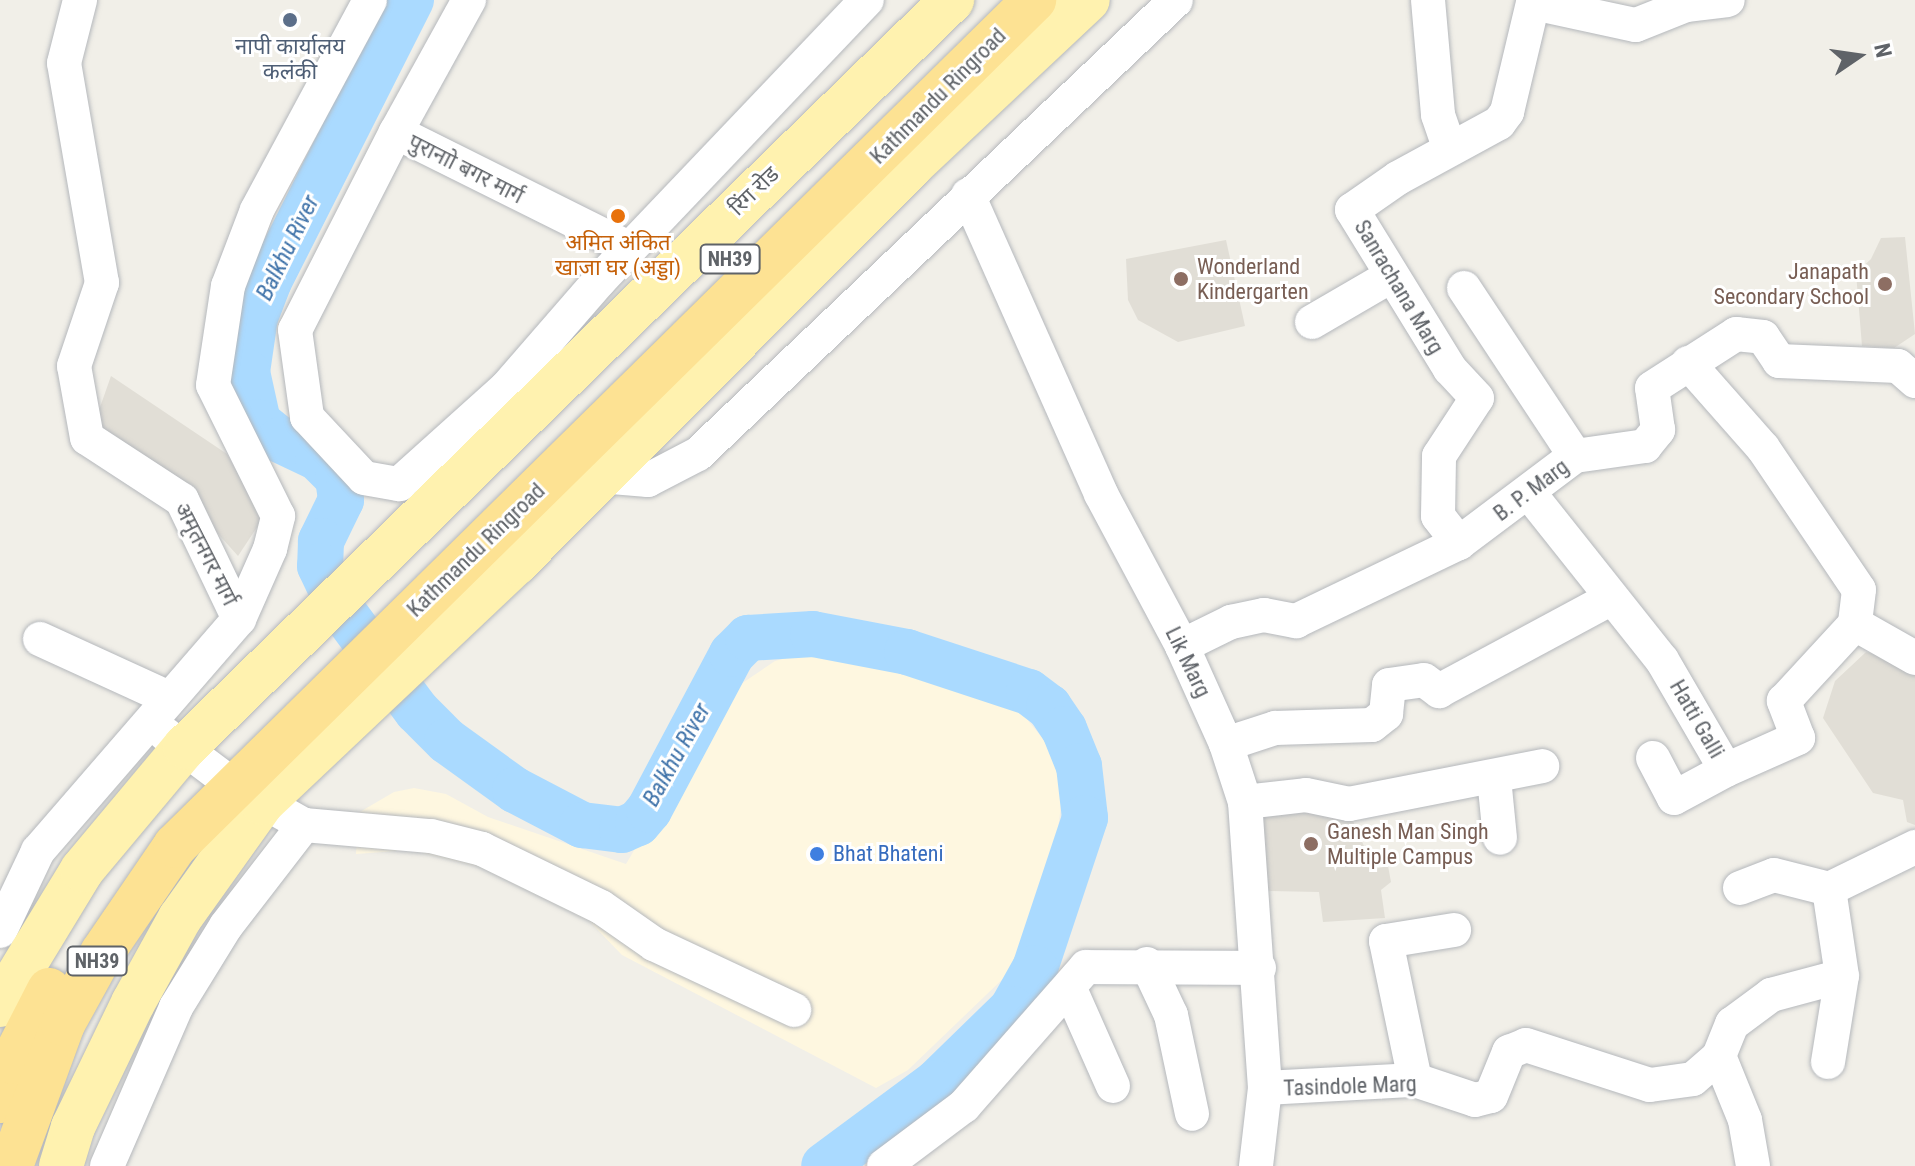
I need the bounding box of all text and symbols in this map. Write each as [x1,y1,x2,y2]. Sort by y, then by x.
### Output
marker: नापी कार्यालय कलंकी [281,11,299,29]
north arrow [1819,16,1899,96]
street label: Kathmandu Ringroad [865,23,1011,169]
place label: नापी कार्यालय कलंकी [235,33,345,84]
text: N [1869,41,1897,60]
street label: पुरानाो बगर मार्ग [404,129,528,209]
street label: रिंग रोड [724,161,784,221]
water label: Balkhu River [250,191,326,305]
marker: अमित अंकित खाजा घर (अड्डा) [609,207,627,225]
street label: Sanrachana Marg [1349,215,1449,359]
place label: अमित अंकित खाजा घर (अड्डा) [555,229,681,280]
road number: NH39 [698,243,762,275]
place label: Wonderland Kindergarten [1197,253,1309,304]
place label: Janapath Secondary School [1714,258,1869,310]
marker: Wonderland Kindergarten [1172,270,1190,288]
marker: Janapath Secondary School [1876,275,1894,293]
street label: B. P. Marg [1488,453,1574,527]
street label: Kathmandu Ringroad [402,478,550,622]
street label: अमृतनगर मार्ग [169,498,243,610]
street label: Lik Marg [1160,623,1216,701]
street label: Hatti Galli [1664,675,1730,763]
water label: Balkhu River [637,699,717,811]
place label: Ganesh Man Singh Multiple Campus [1327,818,1489,870]
marker: Ganesh Man Singh Multiple Campus [1302,835,1320,853]
place label: Bhat Bhateni [833,841,943,867]
marker: Bhat Bhateni [808,845,826,863]
road number: NH39 [65,945,129,977]
street label: Tasindole Marg [1283,1070,1417,1102]

